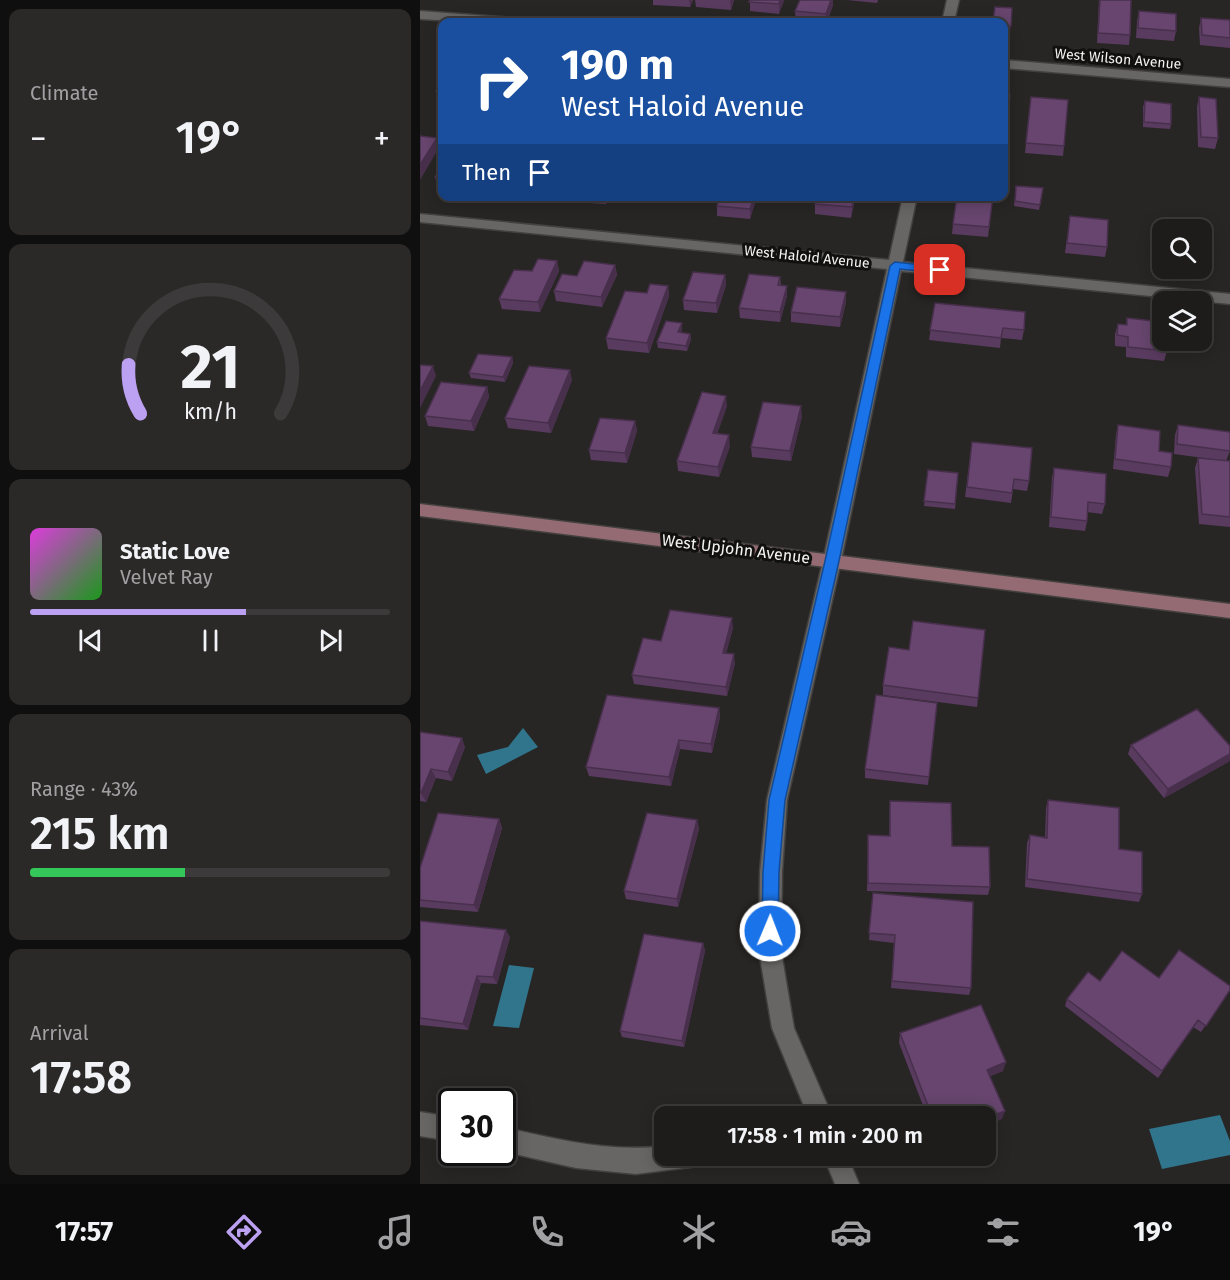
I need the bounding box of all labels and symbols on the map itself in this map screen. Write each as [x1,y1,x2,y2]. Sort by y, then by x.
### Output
street label: West Wilson Avenue [1054,45,1182,73]
street label: West Haloid Avenue [743,242,871,272]
pin [914,244,965,295]
street label: West Upjohn Avenue [661,530,811,568]
position arrow [738,899,802,963]
speed limit sign: 30 [438,1088,516,1166]

